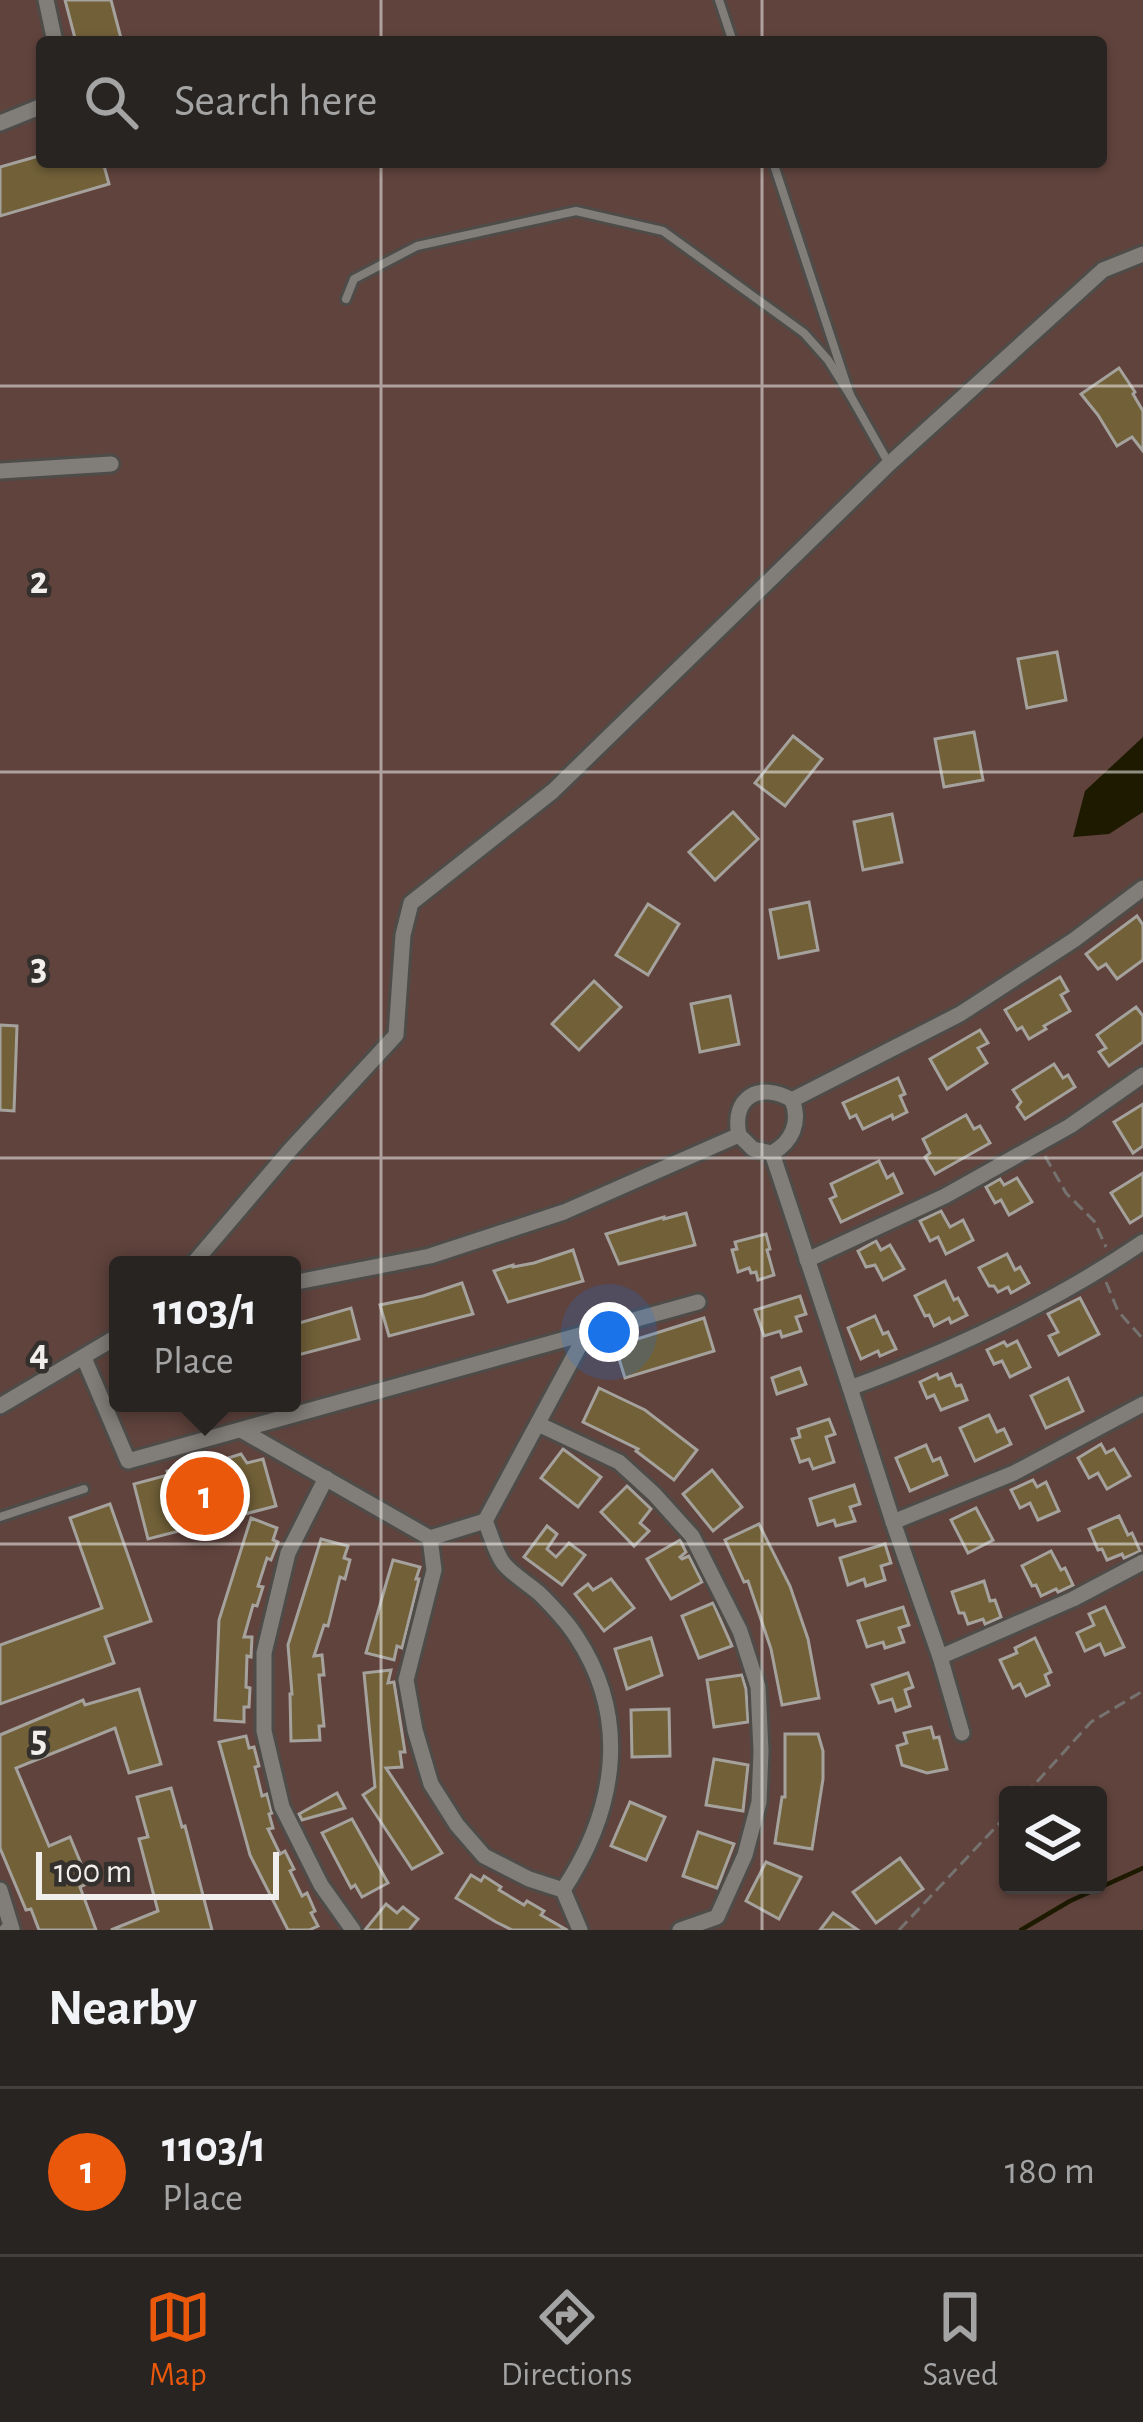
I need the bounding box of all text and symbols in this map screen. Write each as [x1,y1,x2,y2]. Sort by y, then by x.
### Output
search box [36,36,1107,168]
icon: search [78,69,144,135]
text: Search here [174,79,377,124]
text: 2 [30,562,48,601]
text: 3 [31,948,47,987]
popup [109,1256,301,1412]
text: 1103/1 [153,1288,257,1333]
your location [579,1302,639,1362]
text: 4 [29,1334,49,1373]
text: Place [153,1342,234,1381]
pin: 1 [166,1451,244,1541]
text: 5 [31,1720,47,1759]
map controls [999,1786,1107,1894]
button: layers [999,1786,1107,1894]
scale bar [36,1846,279,1899]
text: 100 m [54,1856,132,1889]
text: Nearby [48,1983,197,2034]
text: 1103/1 [162,2125,266,2170]
text: 1 [80,2152,94,2191]
text: 180 m [1005,2152,1095,2191]
text: Place [162,2179,243,2218]
tab: Map [145,2284,211,2396]
tab: Directions [501,2284,632,2396]
tab: Saved [922,2284,998,2396]

